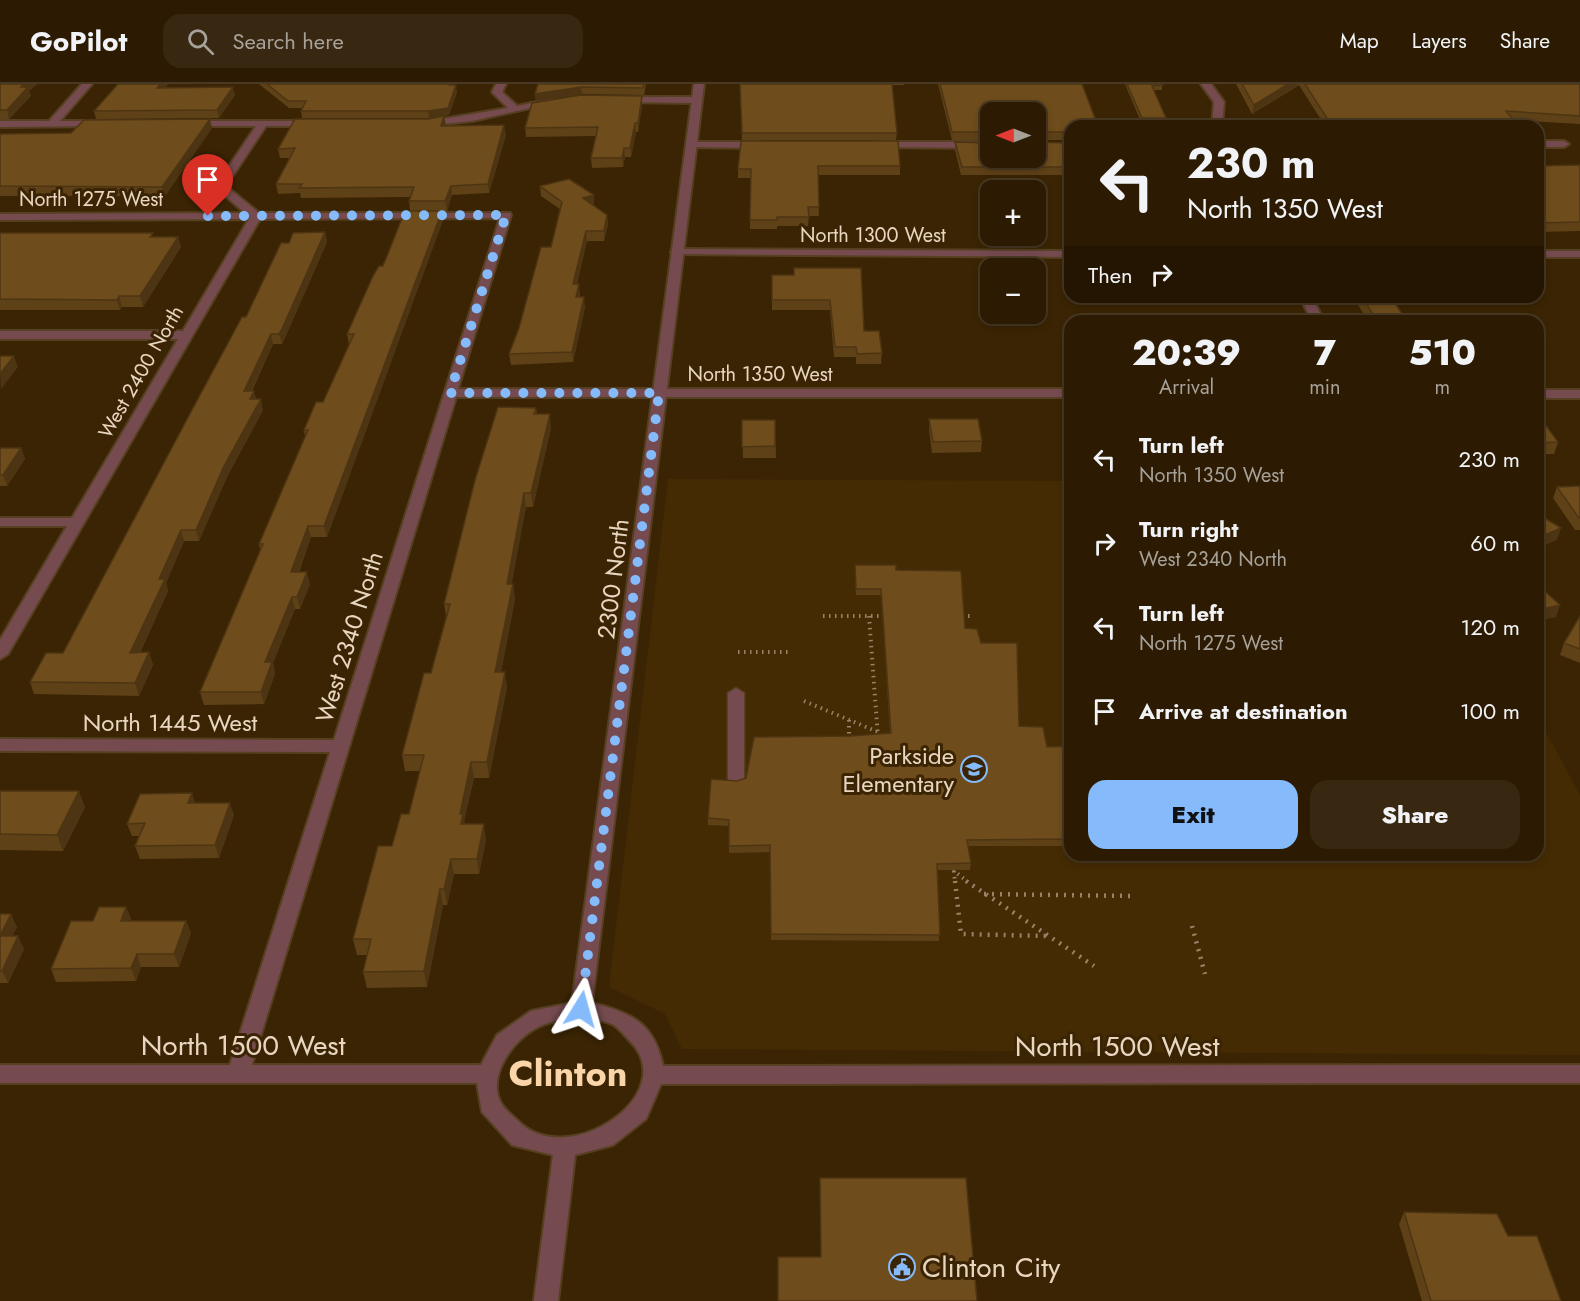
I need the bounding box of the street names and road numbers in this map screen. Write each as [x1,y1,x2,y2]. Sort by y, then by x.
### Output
street label: North 1275 West [19,185,163,214]
street label: North 1300 West [800,221,946,250]
street label: West 2400 North [91,300,191,444]
street label: North 1350 West [687,360,833,389]
street label: 2300 North [588,517,638,641]
street label: West 2340 North [306,547,392,727]
street label: North 1445 West [83,705,258,740]
street label: North 1500 West [141,1025,346,1066]
street label: North 1500 West [1015,1026,1220,1067]

